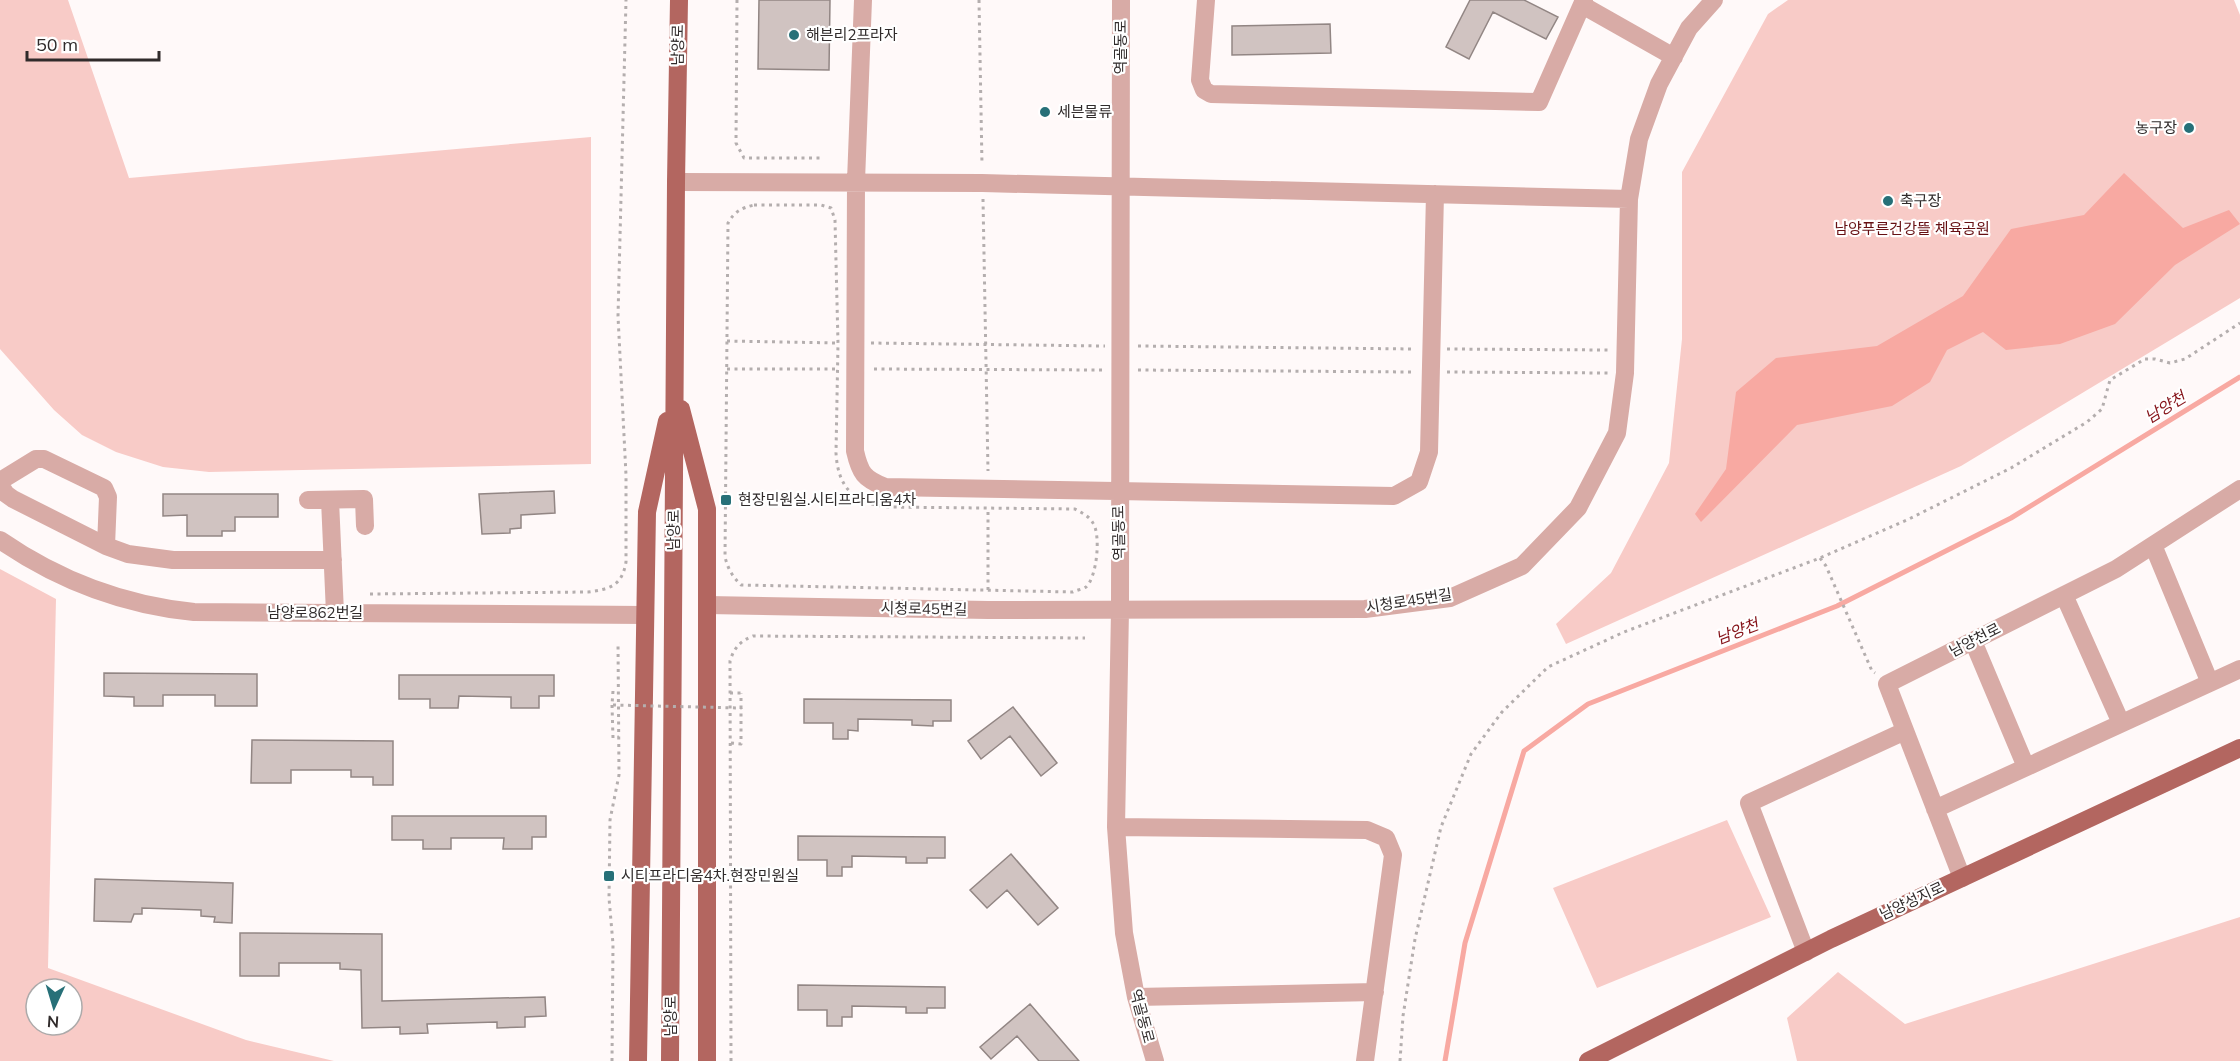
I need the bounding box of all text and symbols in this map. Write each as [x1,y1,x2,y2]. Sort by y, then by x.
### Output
street label: 역골동로 [1111,19,1130,75]
scale bar [27,24,159,62]
street label: 남양로 [668,24,687,66]
place label: 해븐리2프라자 [806,25,898,44]
marker: 해븐리2프라자 [787,28,801,42]
text: 50 m [36,33,78,56]
place label: 세븐물류 [1057,102,1112,121]
marker: 세븐물류 [1038,105,1052,119]
place label: 농구장 [2136,118,2177,137]
marker: 농구장 [2182,121,2196,135]
place label: 축구장 [1900,191,1942,210]
marker: 축구장 [1881,194,1895,208]
park label: 남양푸른건강뜰 체육공원 [1834,219,1990,238]
water label: 남양천 [2141,386,2191,427]
place label: 현장민원실.시티프라디움4차 [738,490,916,509]
marker: 현장민원실.시티프라디움4차 [719,493,733,507]
street label: 역골동로 [1109,505,1128,561]
street label: 남양로 [664,509,683,551]
street label: 시청로45번길 [1364,584,1453,617]
street label: 시청로45번길 [880,598,968,619]
street label: 남양로862번길 [267,603,363,622]
water label: 남양천 [1713,613,1763,648]
street label: 남양천로 [1946,619,2004,661]
place label: 시티프라디움4차.현장민원실 [621,866,799,885]
marker: 시티프라디움4차.현장민원실 [602,869,616,883]
street label: 남양성지로 [1876,877,1947,924]
north arrow [24,977,84,1037]
street label: 역골동로 [1126,987,1159,1045]
street label: 남양로 [661,995,680,1037]
text: N [46,1012,60,1032]

